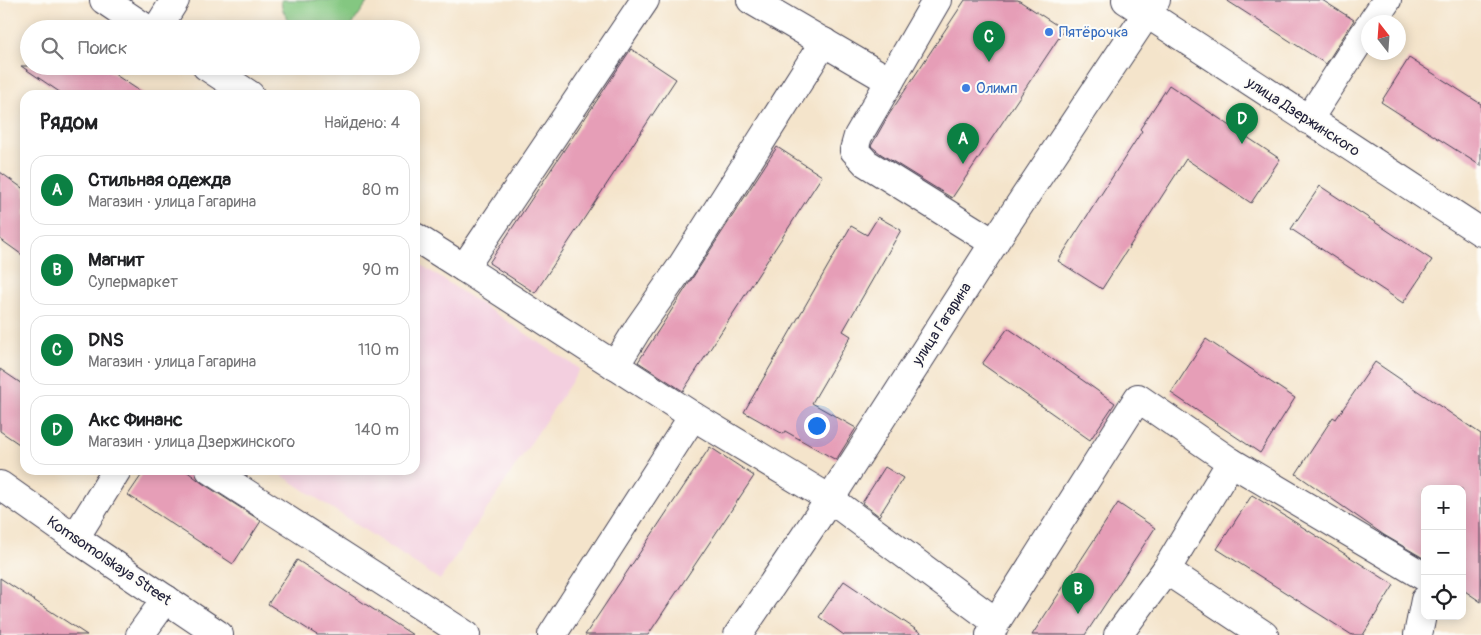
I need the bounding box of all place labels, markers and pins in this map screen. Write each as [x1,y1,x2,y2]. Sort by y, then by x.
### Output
pin: C [973,21,1005,62]
place label: Пятёрочка [1059,23,1128,42]
marker: Пятёрочка [1043,26,1055,38]
place label: Олимп [976,79,1018,98]
marker: Олимп [960,82,972,94]
pin: D [1226,103,1258,144]
pin: A [947,123,979,164]
pin: B [1062,573,1094,614]

